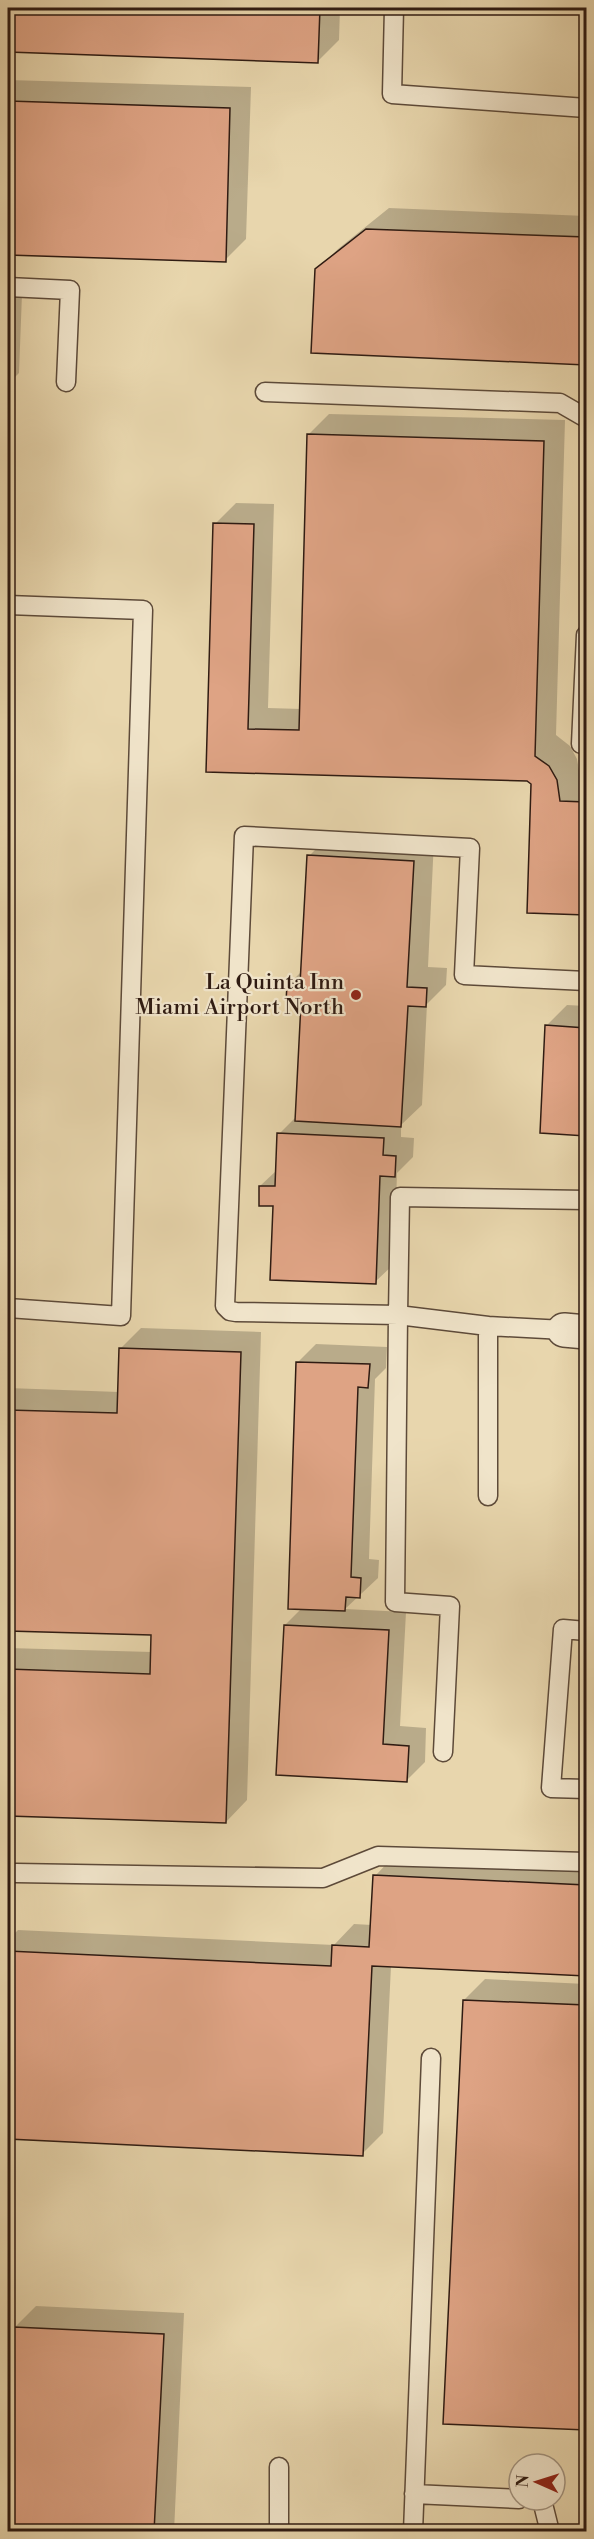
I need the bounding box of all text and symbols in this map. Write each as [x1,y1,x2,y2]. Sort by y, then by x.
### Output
place label: La Quinta Inn Miami Airport North [135,969,344,1021]
marker: La Quinta Inn Miami Airport North [349,988,363,1002]
north arrow [507,2452,567,2512]
text: N [513,2474,533,2488]

